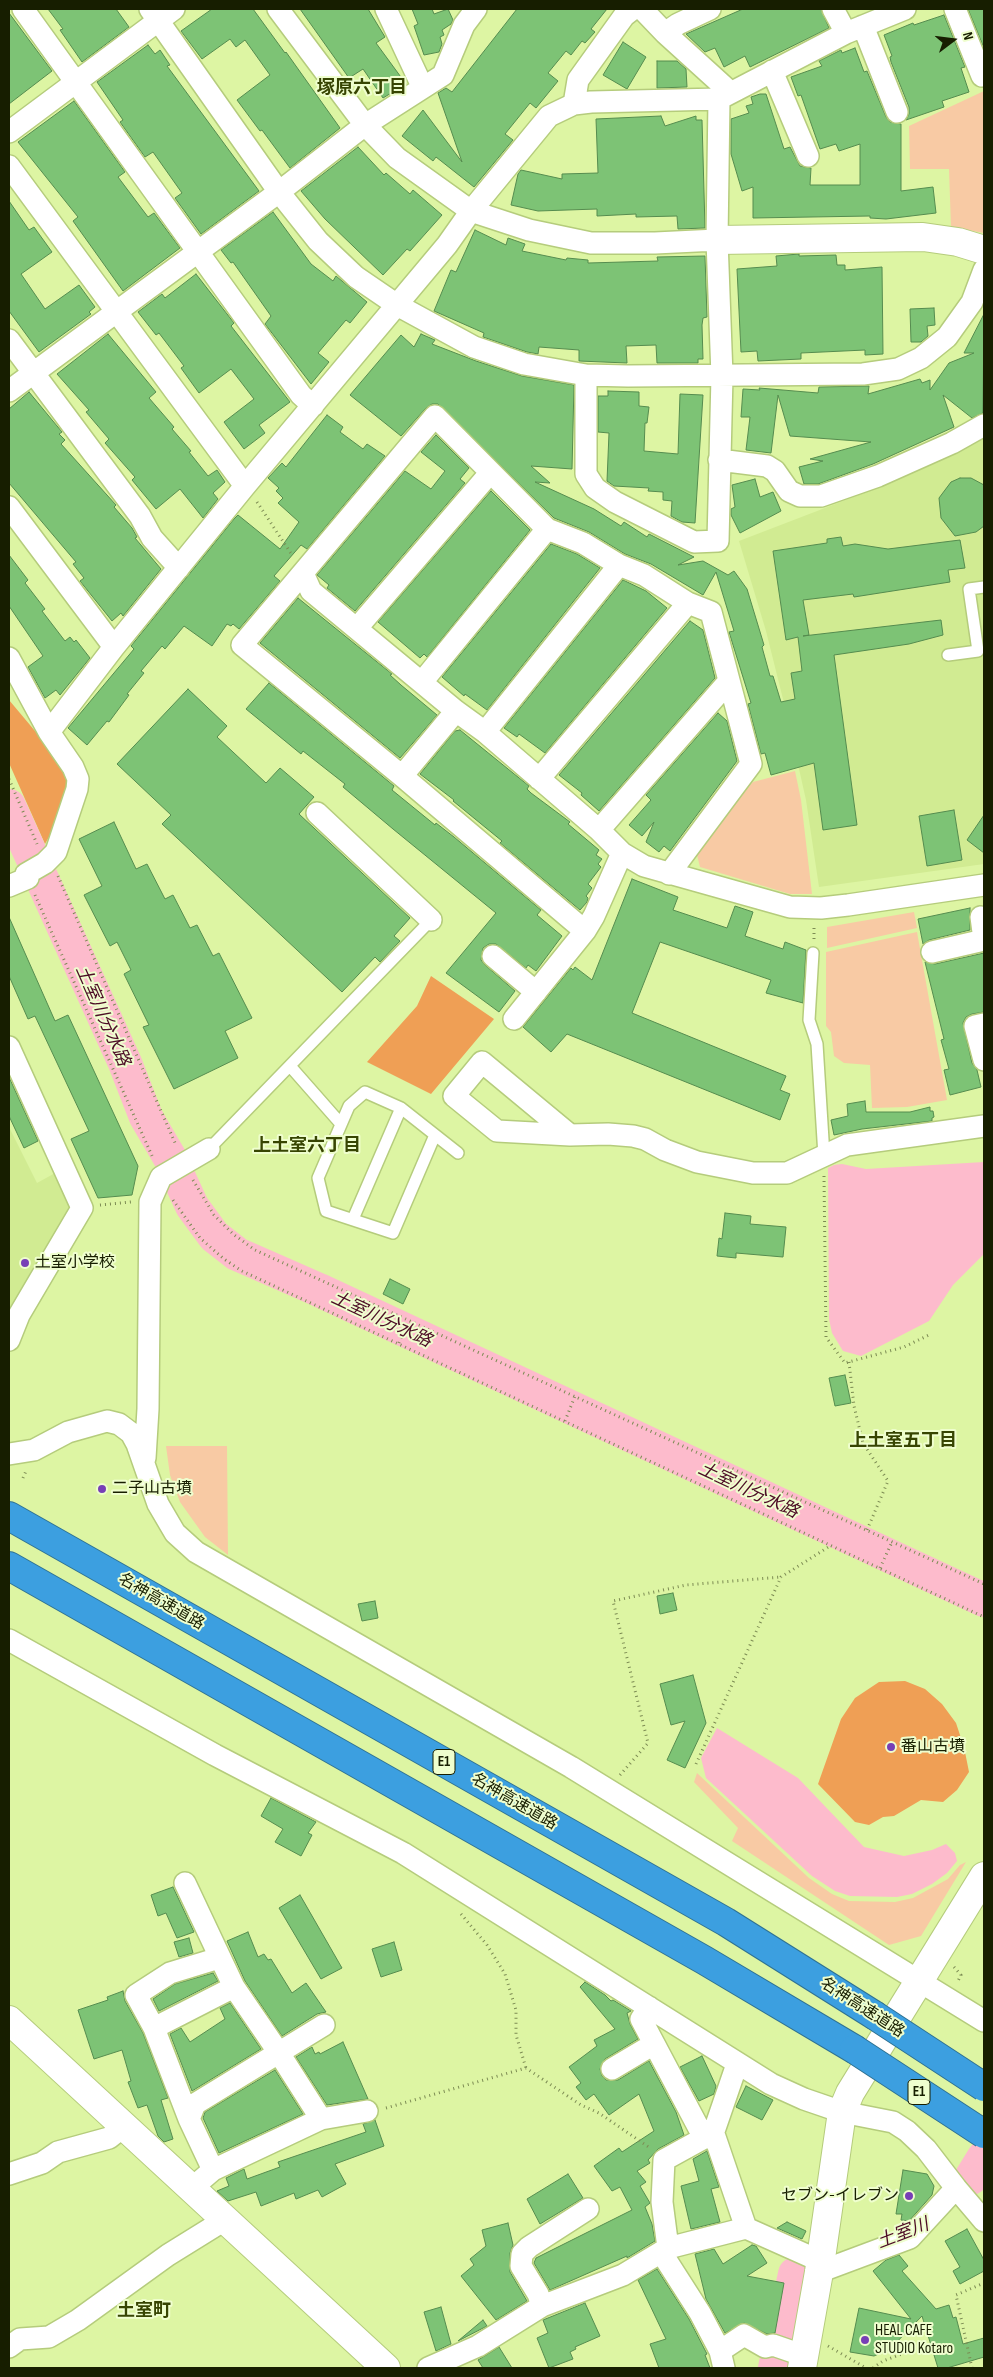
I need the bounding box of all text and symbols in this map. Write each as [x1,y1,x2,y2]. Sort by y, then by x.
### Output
north arrow [928,15,978,65]
text: N [959,30,977,42]
district label: 塚原六丁目 [317,77,407,99]
water label: 土室川分水路 [70,962,134,1070]
district label: 上土室六丁目 [253,1135,361,1157]
place label: 土室小学校 [35,1253,115,1273]
marker: 土室小学校 [19,1257,31,1269]
water label: 土室川分水路 [327,1287,435,1353]
district label: 上土室五丁目 [849,1430,957,1452]
water label: 土室川分水路 [694,1458,802,1524]
place label: 二子山古墳 [112,1479,192,1499]
marker: 二子山古墳 [96,1483,108,1495]
street label: 名神高速道路 [115,1570,207,1634]
place label: 番山古墳 [901,1737,965,1757]
marker: 番山古墳 [885,1741,897,1753]
road number: E1 [433,1750,455,1774]
street label: 名神高速道路 [468,1770,560,1834]
street label: 名神高速道路 [817,1974,907,2042]
road number: E1 [908,2080,930,2104]
place label: セブン-イレブン [781,2186,899,2206]
marker: セブン-イレブン [903,2190,915,2202]
water label: 土室川 [874,2214,932,2254]
district label: 土室町 [117,2300,171,2322]
place label: HEAL CAFE STUDIO Kotaro [875,2321,953,2359]
marker: HEAL CAFE STUDIO Kotaro [859,2334,871,2346]

